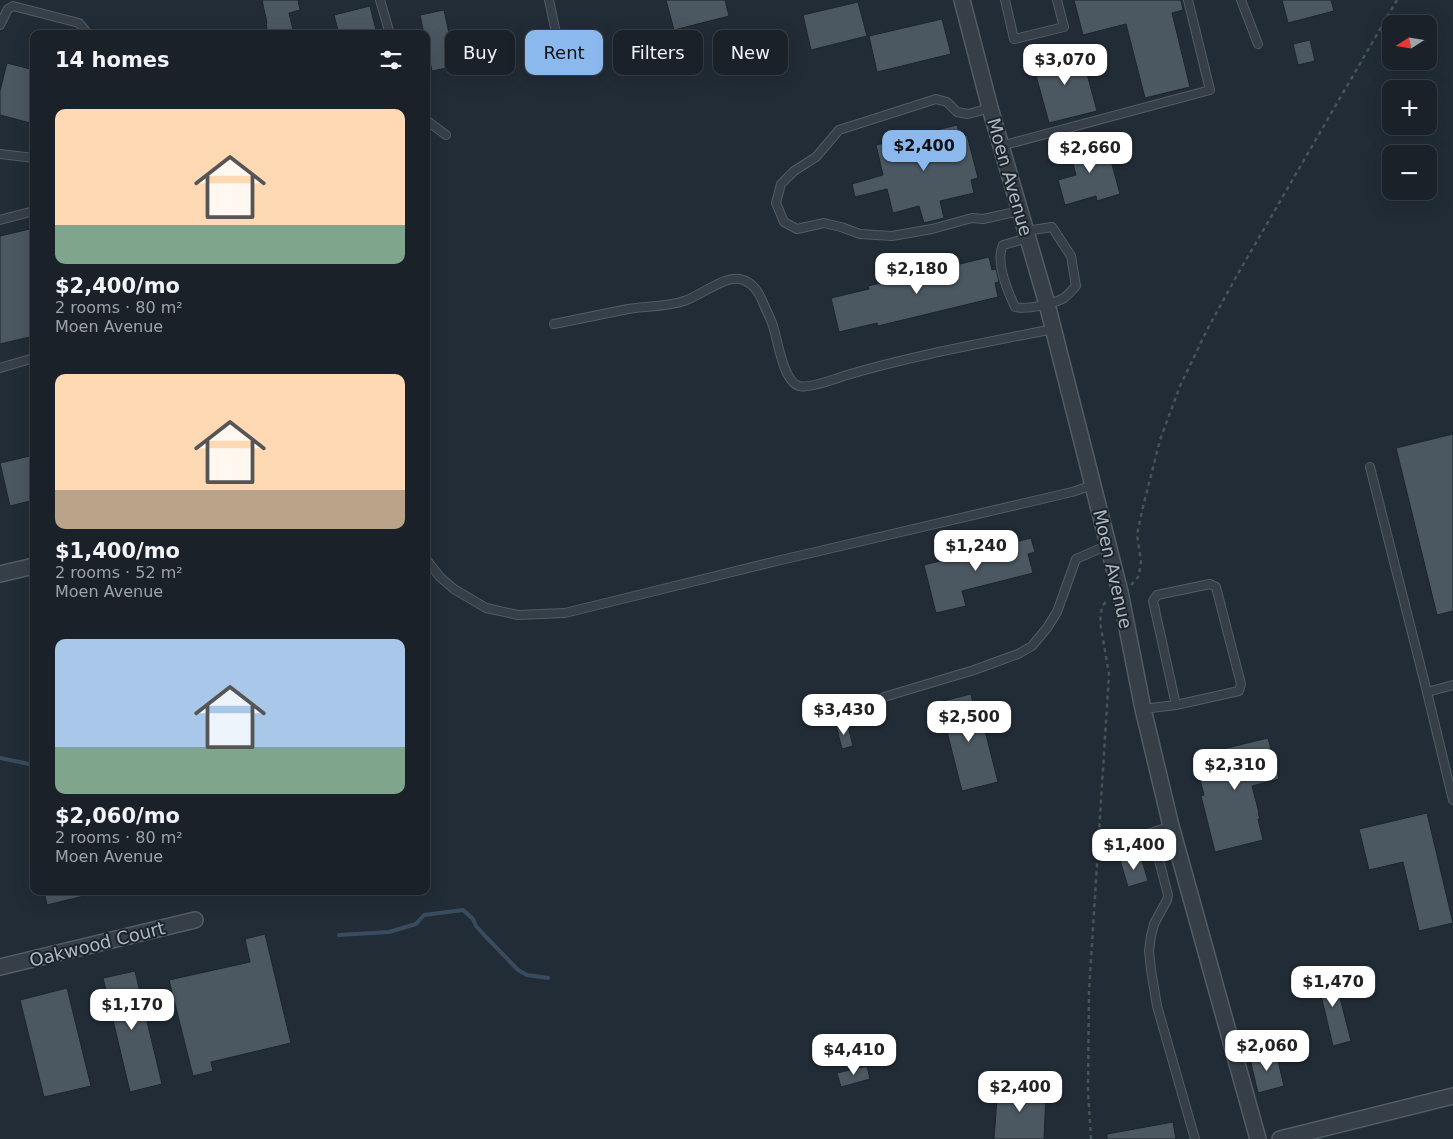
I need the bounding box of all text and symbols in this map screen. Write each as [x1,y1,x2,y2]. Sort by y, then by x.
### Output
north arrow [1382,15,1438,70]
map controls [1382,15,1437,200]
chip: Buy [445,30,515,75]
chip: Rent [525,30,603,75]
chip: Filters [613,30,703,75]
chip: New [713,30,788,75]
pin: $3,070 [1024,44,1106,86]
icon: filters [377,46,405,74]
text: 14 homes [55,48,170,72]
text: $3,070 [1034,50,1096,69]
button: + [1382,80,1437,135]
street label: Moen Avenue [983,116,1037,238]
pin: $2,400 [883,130,965,172]
pin: $2,660 [1049,132,1131,174]
text: $2,400 [893,136,955,155]
text: $2,660 [1059,138,1121,157]
icon: home [185,142,275,232]
button: − [1382,145,1437,200]
pin: $2,180 [876,252,958,295]
text: $2,180 [886,259,948,278]
text: $2,400/mo [55,274,180,298]
text: 2 rooms · 80 m² [55,298,183,317]
text: Moen Avenue [55,317,163,336]
icon: home [185,407,275,497]
street label: Moen Avenue [1089,507,1137,631]
pin: $1,240 [935,530,1017,572]
text: $1,240 [945,536,1007,555]
text: $1,400/mo [55,539,180,563]
text: 2 rooms · 52 m² [55,563,183,582]
text: Moen Avenue [55,582,163,601]
icon: home [185,672,275,762]
pin: $3,430 [803,694,885,736]
text: $3,430 [813,700,875,719]
pin: $2,500 [928,700,1010,743]
text: $2,500 [938,707,1000,726]
pin: $2,310 [1194,748,1276,791]
text: $2,310 [1204,755,1266,774]
text: $2,060/mo [55,804,180,828]
text: 2 rooms · 80 m² [55,828,183,847]
pin: $1,400 [1093,828,1175,871]
text: $1,400 [1103,835,1165,854]
text: Moen Avenue [55,847,163,866]
street label: Oakwood Court [27,917,167,971]
pin: $1,470 [1292,966,1374,1008]
text: $1,470 [1302,972,1364,991]
pin: $1,170 [91,988,173,1031]
text: $1,170 [101,995,163,1014]
pin: $2,060 [1226,1030,1308,1072]
pin: $4,410 [813,1034,895,1076]
text: $2,060 [1236,1036,1298,1055]
text: $4,410 [823,1040,885,1059]
pin: $2,400 [979,1070,1061,1113]
text: $2,400 [989,1077,1051,1096]

